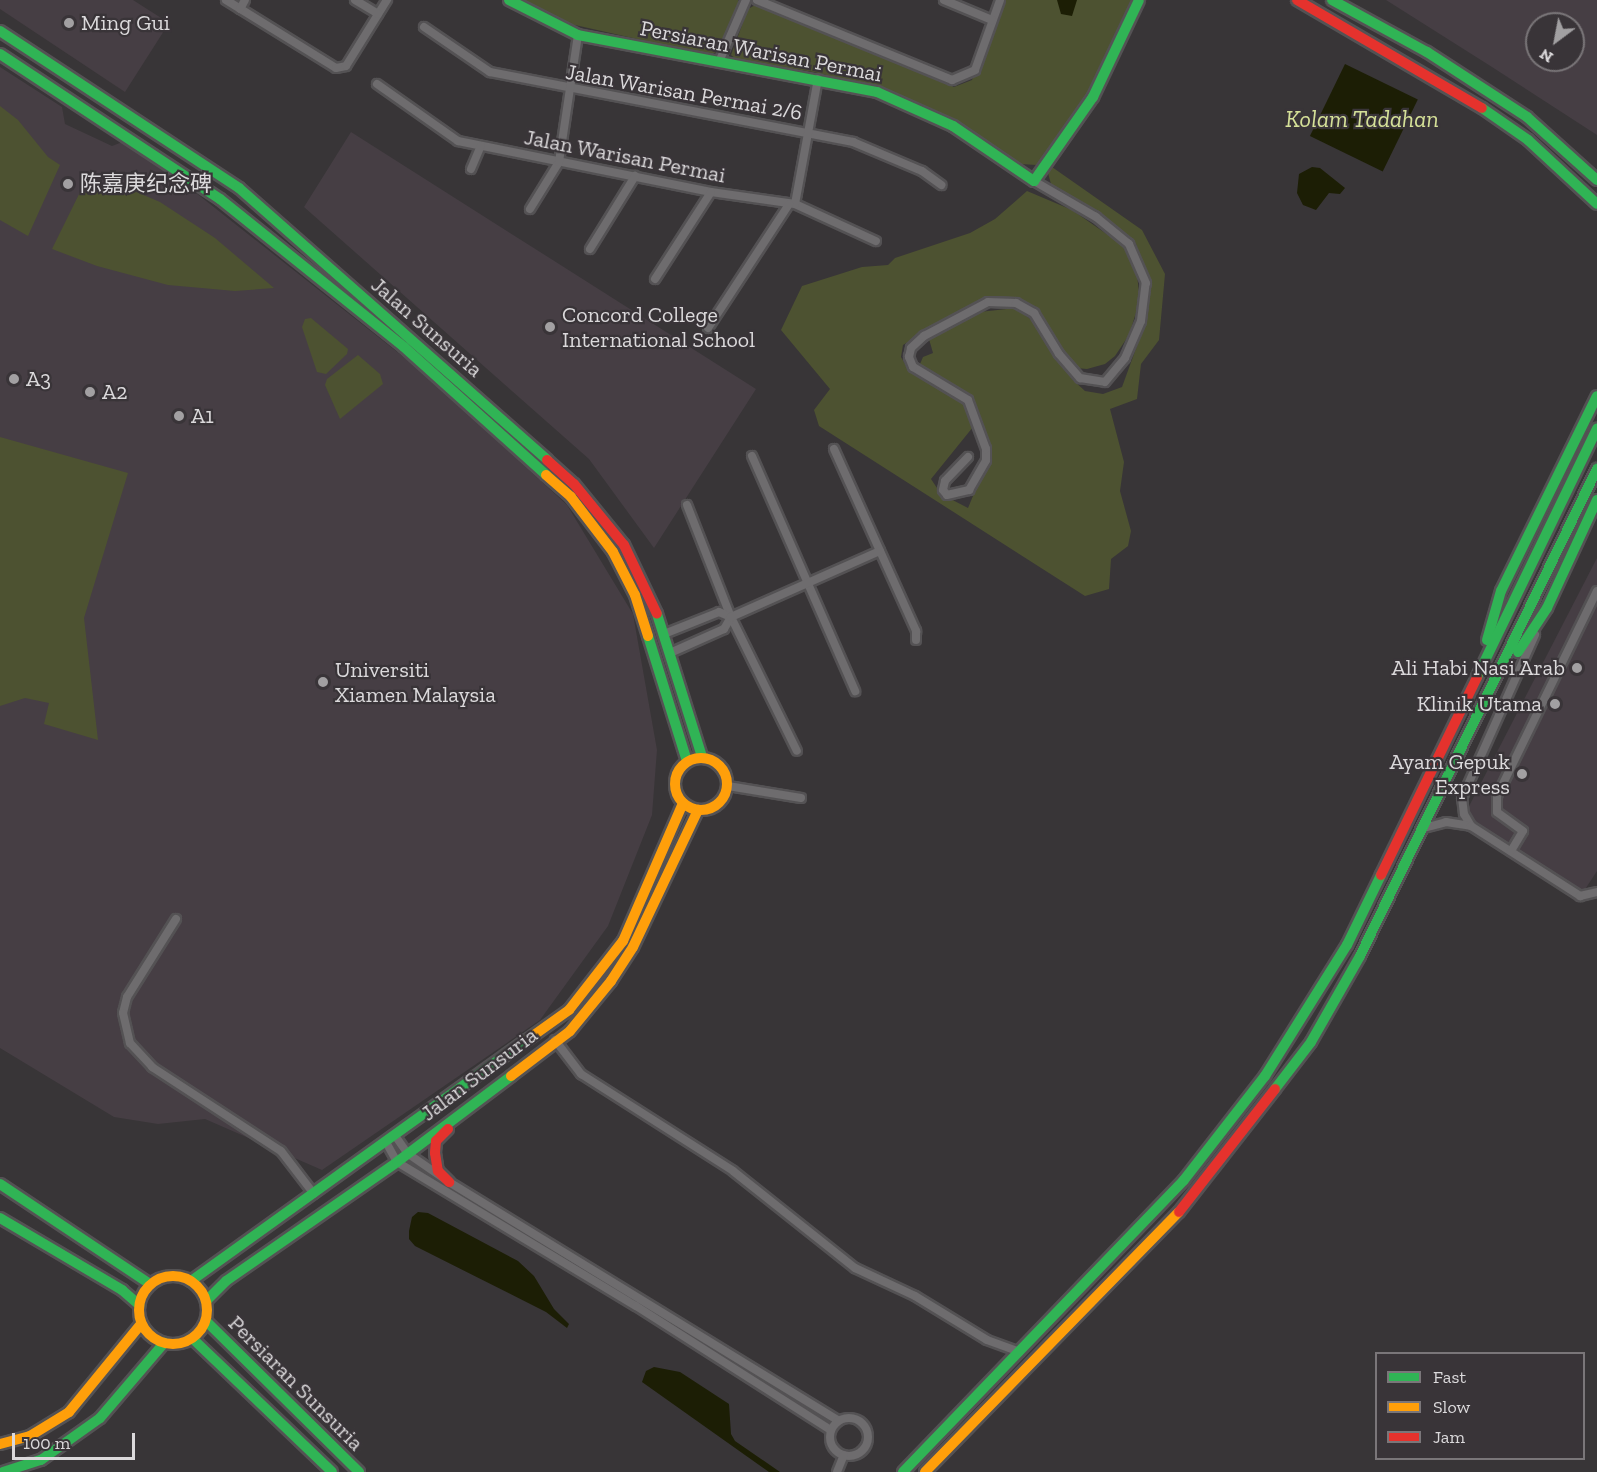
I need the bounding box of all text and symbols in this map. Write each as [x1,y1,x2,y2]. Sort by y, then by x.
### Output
place label: Ming Gui [81,10,170,36]
north arrow [1525,12,1585,72]
street label: Persiaran Warisan Permai [637,15,885,87]
marker: Ming Gui [62,16,76,30]
text: N [1536,45,1556,67]
street label: Jalan Warisan Permai 2/6 [563,58,805,126]
water label: Kolam Tadahan [1285,105,1439,133]
street label: Jalan Warisan Permai [522,123,728,189]
place label: 陈嘉庚纪念碑 [80,171,212,197]
marker: 陈嘉庚纪念碑 [61,177,75,191]
street label: Jalan Sunsuria [366,272,488,382]
place label: Concord College International School [562,301,755,352]
marker: Concord College International School [543,320,557,334]
place label: A3 [26,366,51,392]
marker: A3 [7,372,21,386]
place label: A2 [102,379,128,405]
marker: A2 [83,385,97,399]
place label: A1 [191,403,214,429]
marker: A1 [172,409,186,423]
place label: Ali Habi Nasi Arab [1391,655,1565,681]
place label: Universiti Xiamen Malaysia [335,656,496,708]
marker: Ali Habi Nasi Arab [1570,661,1584,675]
marker: Universiti Xiamen Malaysia [316,675,330,689]
place label: Klinik Utama [1417,691,1542,717]
marker: Klinik Utama [1546,695,1564,713]
place label: Ayam Gepuk Express [1389,748,1510,800]
marker: Ayam Gepuk Express [1515,767,1529,781]
street label: Jalan Sunsuria [416,1022,542,1126]
street label: Persiaran Sunsuria [223,1310,369,1456]
legend [1375,1352,1585,1460]
text: Fast [1433,1366,1466,1388]
text: Slow [1433,1396,1470,1418]
scale bar [15,1421,138,1459]
text: Jam [1433,1426,1465,1448]
text: 100 m [23,1432,70,1454]

